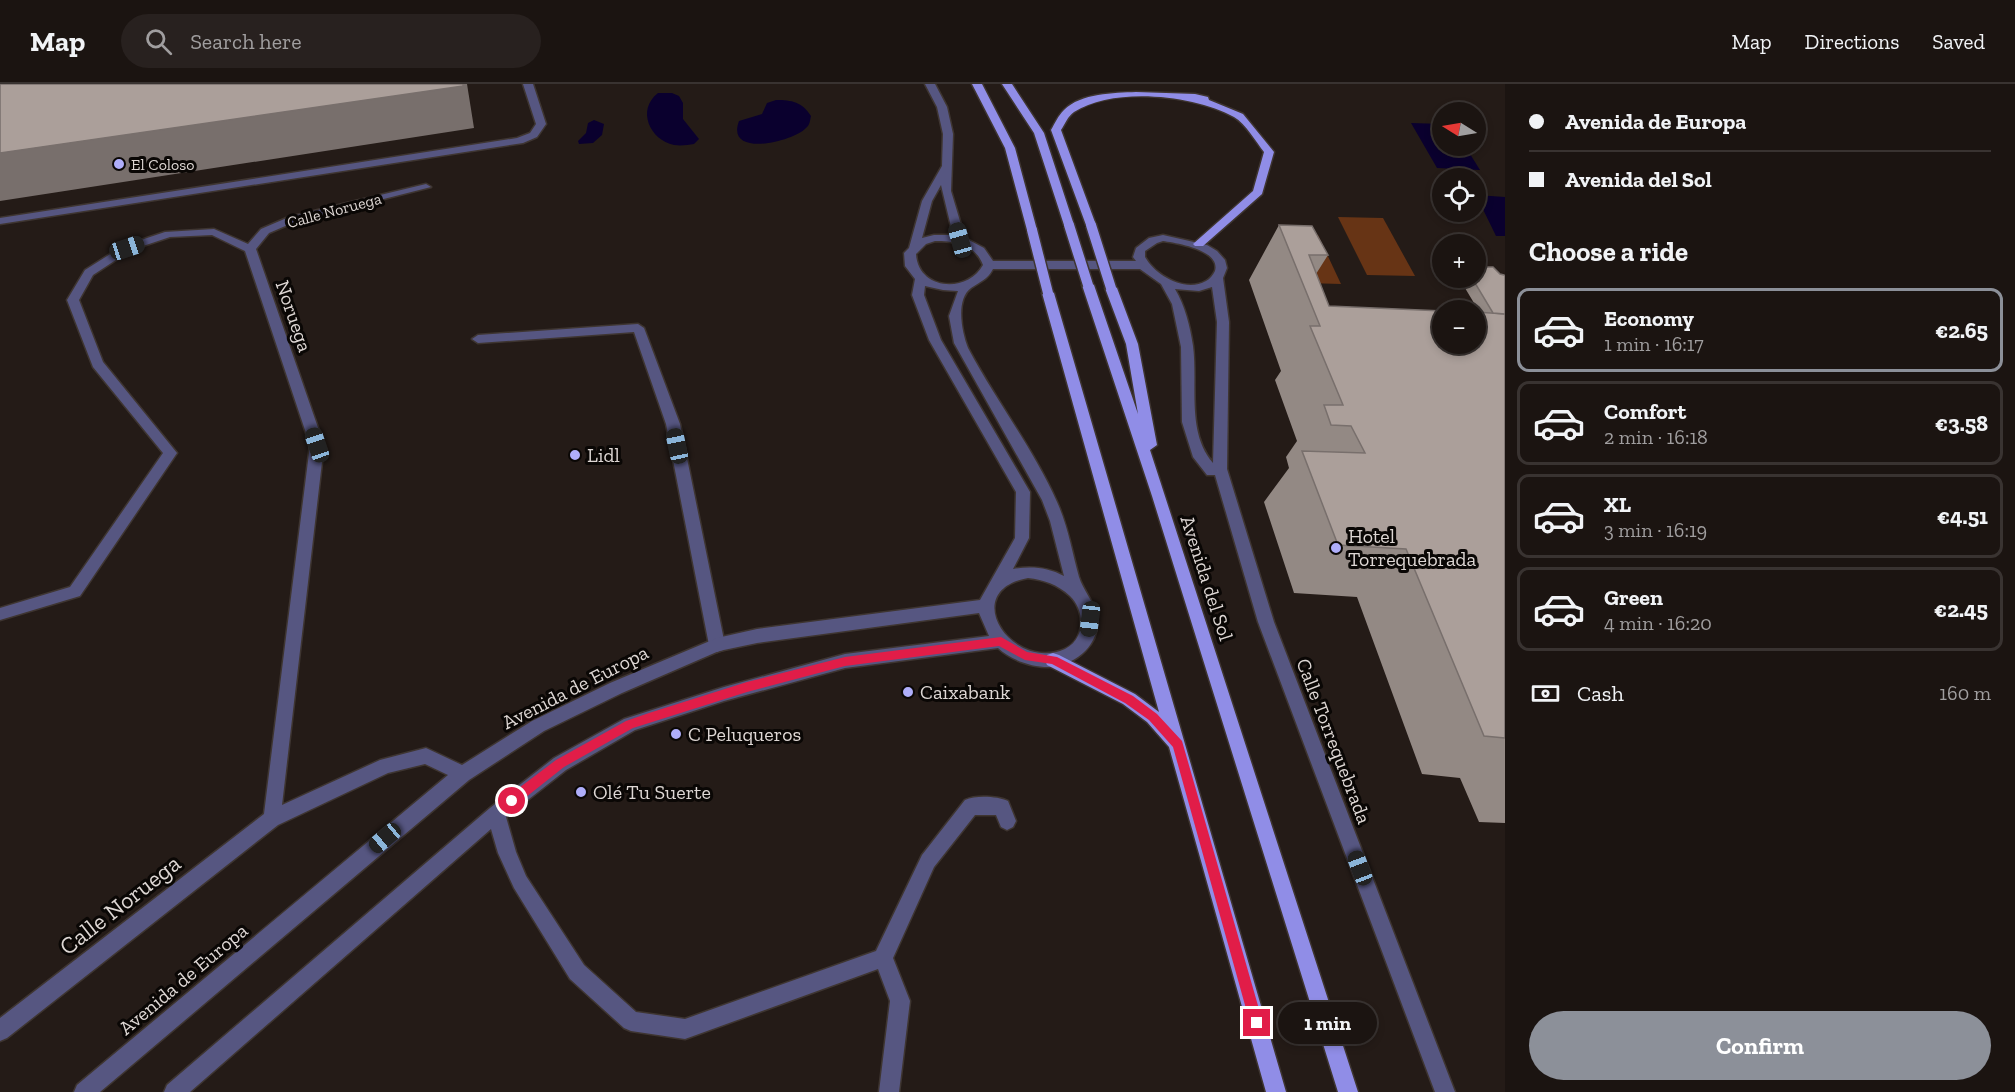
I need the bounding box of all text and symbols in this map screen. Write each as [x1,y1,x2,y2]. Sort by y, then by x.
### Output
search box [121,14,541,68]
text: Map [30,25,85,58]
icon: search [142,25,175,58]
text: Search here [190,28,302,55]
text: Map [1732,29,1772,54]
text: Directions [1805,29,1899,54]
text: Saved [1932,29,1985,54]
north arrow [1432,102,1486,156]
map controls [1432,102,1486,354]
text: Avenida de Europa [1565,108,1746,135]
place label: El Coloso [131,155,195,174]
marker: El Coloso [112,157,126,171]
text: Avenida del Sol [1565,166,1712,193]
button: locate [1432,168,1486,222]
street label: Calle Noruega [285,189,384,232]
car [946,220,974,260]
car [107,234,147,262]
button: + [1432,234,1486,288]
text: Choose a ride [1529,236,1688,268]
street label: Noruega [271,277,318,355]
button: − [1432,300,1486,354]
icon: car [1532,303,1586,357]
text: Economy [1604,305,1694,332]
text: €2.65 [1935,317,1988,344]
text: 1 min · 16:17 [1604,332,1704,356]
icon: car [1532,396,1586,450]
text: Comfort [1604,398,1686,425]
text: €3.58 [1935,410,1988,437]
car [303,425,331,465]
text: 2 min · 16:18 [1604,425,1708,449]
car [664,427,690,465]
place label: Lidl [587,443,620,467]
marker: Lidl [568,448,582,462]
icon: car [1532,489,1586,543]
text: XL [1604,491,1631,518]
text: €4.51 [1937,503,1988,530]
street label: Avenida del Sol [1176,512,1238,644]
text: 3 min · 16:19 [1604,518,1707,542]
place label: Hotel Torrequebrada [1348,524,1477,571]
marker: Hotel Torrequebrada [1329,541,1343,555]
icon: car [1532,582,1586,636]
text: Green [1604,584,1663,611]
text: €2.45 [1934,596,1988,623]
car [1079,600,1101,638]
text: 4 min · 16:20 [1604,611,1712,635]
street label: Avenida de Europa [498,640,652,734]
street label: Calle Torrequebrada [1291,655,1377,827]
icon: cash [1529,677,1562,710]
place label: Caixabank [920,680,1011,704]
text: Cash [1577,680,1624,707]
text: 160 m [1939,681,1991,705]
marker: Caixabank [901,685,915,699]
place label: C Peluqueros [688,722,801,746]
marker: C Peluqueros [669,727,683,741]
place label: Olé Tu Suerte [593,780,711,804]
marker: Olé Tu Suerte [574,785,588,799]
route start [498,787,525,814]
car [365,820,405,856]
street label: Calle Noruega [53,848,186,961]
car [1345,848,1375,888]
street label: Avenida de Europa [114,918,253,1040]
callout: 1 min [1278,1002,1377,1044]
route end [1243,1009,1270,1036]
text: 1 min [1304,1011,1351,1035]
button: Confirm [1529,1011,1991,1080]

